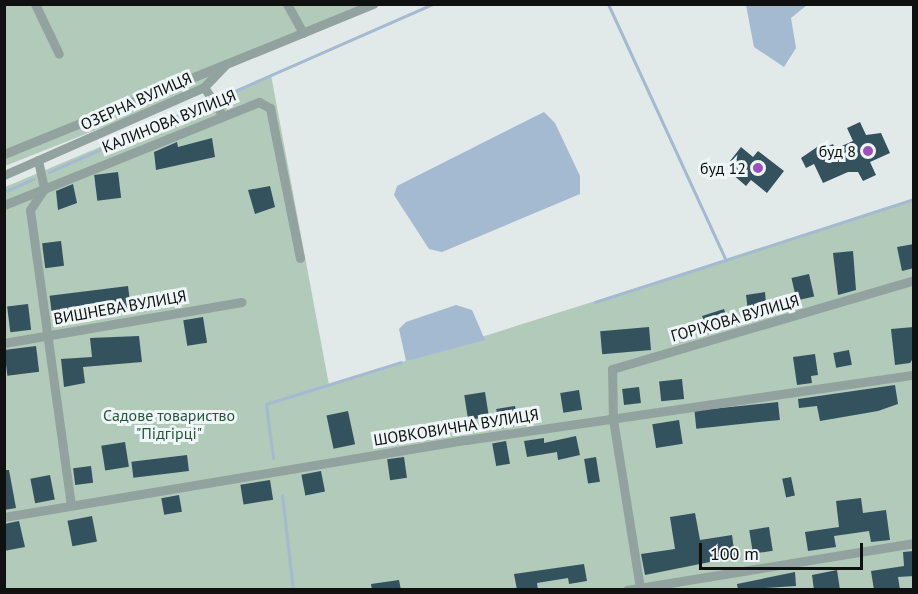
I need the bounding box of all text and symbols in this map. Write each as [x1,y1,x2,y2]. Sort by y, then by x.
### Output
street label: ОЗЕРНА ВУЛИЦЯ [77,68,195,134]
street label: КАЛИНОВА ВУЛИЦЯ [99,85,239,157]
place label: буд 8 [819,141,856,161]
marker: буд 8 [861,144,875,158]
place label: буд 12 [700,158,746,178]
marker: буд 12 [751,161,765,175]
street label: ВИШНЕВА ВУЛИЦЯ [52,286,188,328]
street label: ГОРІХОВА ВУЛИЦЯ [668,290,802,346]
street label: ШОВКОВИЧНА ВУЛИЦЯ [372,404,540,450]
park label: Садове товариство "Підгірці" [103,405,235,443]
scale bar [702,531,866,569]
text: 100 m [710,542,759,565]

